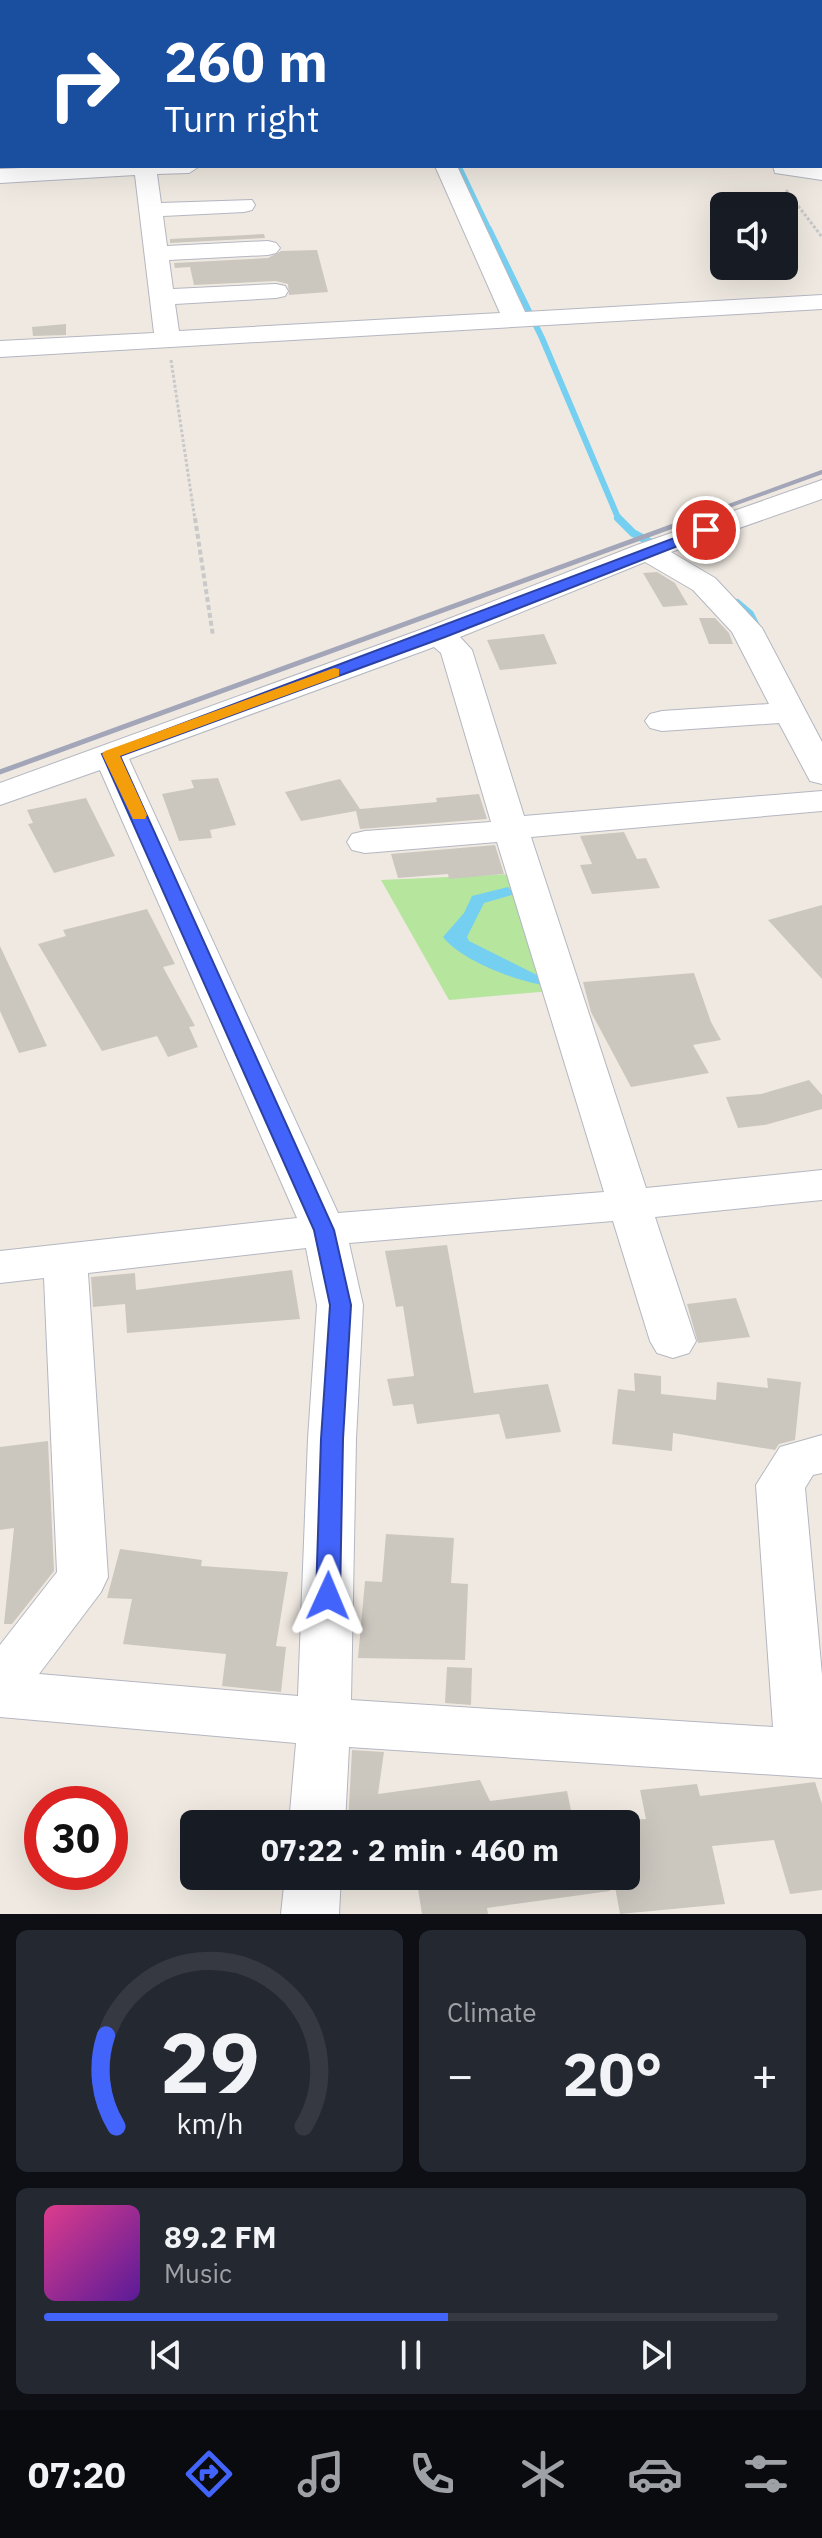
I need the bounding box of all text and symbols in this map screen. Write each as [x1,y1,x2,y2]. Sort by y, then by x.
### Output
text: 260 m [164,25,328,97]
icon: right [32,32,136,136]
text: Turn right [164,95,320,142]
map controls [710,192,798,280]
button: sound [710,192,798,280]
pin [672,496,740,564]
icon: arrive [684,508,728,552]
position arrow [286,1554,370,1638]
speed limit sign: 30 [24,1786,128,1890]
text: 07:22 · 2 min · 460 m [261,1830,559,1869]
text: Climate [447,1995,537,2029]
text: 29 [160,2008,259,2116]
text: 20° [562,2034,663,2113]
text: − [447,2046,473,2103]
text: + [752,2046,778,2103]
text: km/h [176,2105,243,2142]
text: 89.2 FM [164,2217,277,2256]
text: Music [164,2256,232,2290]
icon: previous [144,2333,188,2377]
icon: pause [389,2333,433,2377]
icon: next [634,2333,678,2377]
icon: directions [181,2446,237,2502]
icon: music [293,2446,349,2502]
icon: phone [404,2446,460,2502]
icon: climate [515,2446,571,2502]
icon: car [627,2446,683,2502]
icon: filters [738,2446,794,2502]
text: 07:20 [28,2451,126,2498]

